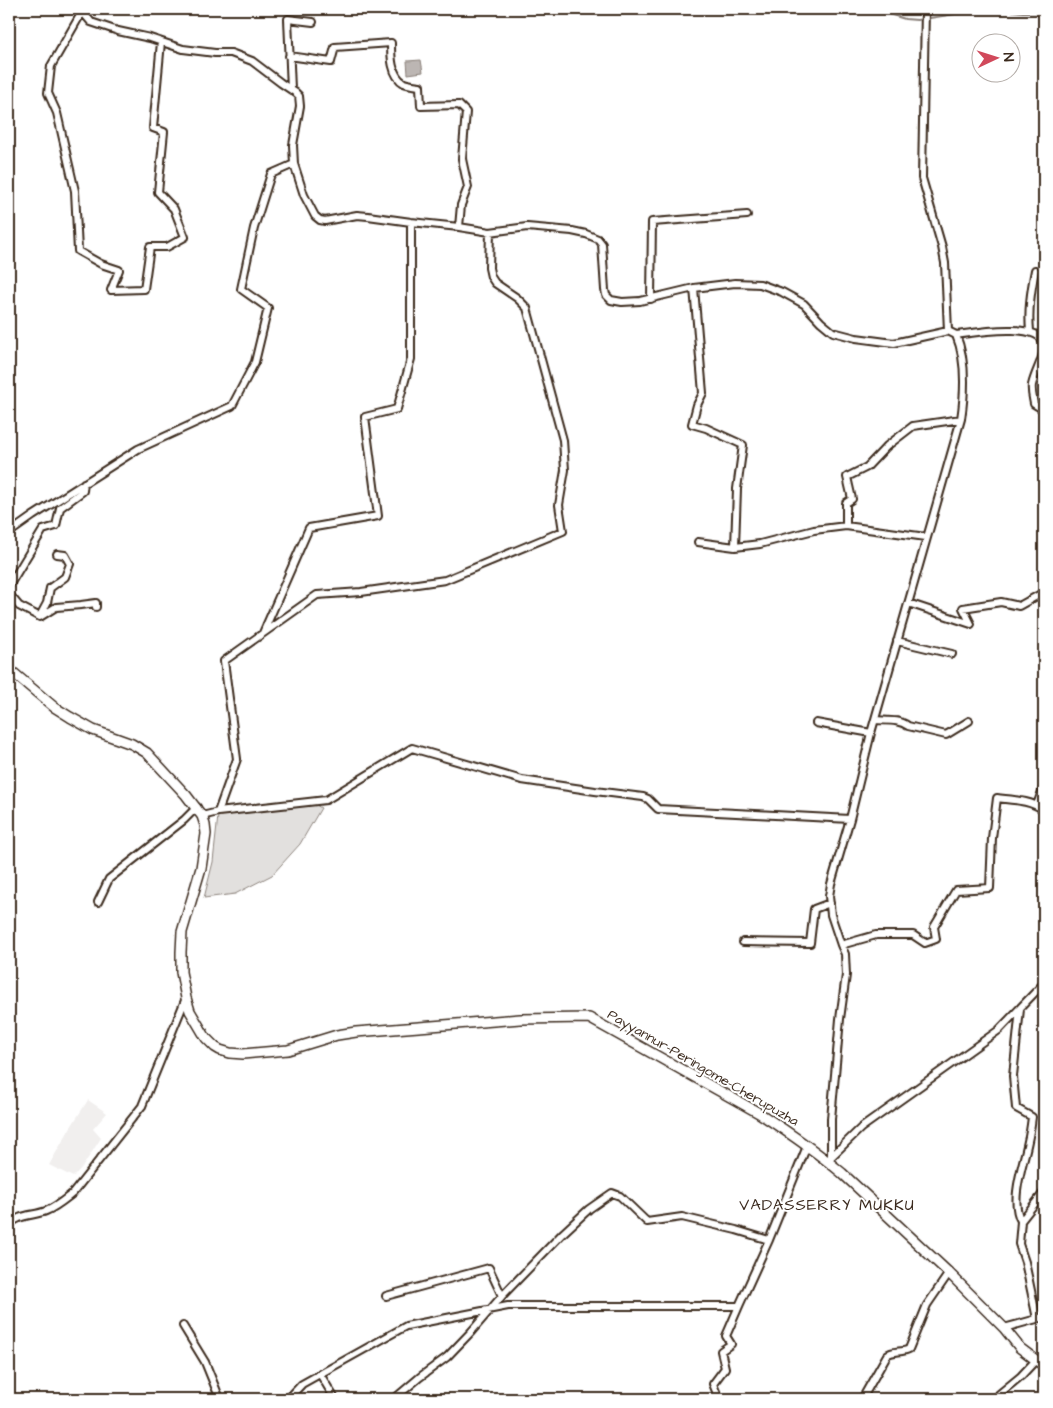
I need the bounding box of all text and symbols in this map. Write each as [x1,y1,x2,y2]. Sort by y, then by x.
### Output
north arrow [970,32,1020,82]
text: N [998,52,1018,62]
street label: Payyannur-Peringome-Cherupuzha [604,1005,802,1131]
district label: VADASSERRY MUKKU [739,1194,915,1216]

